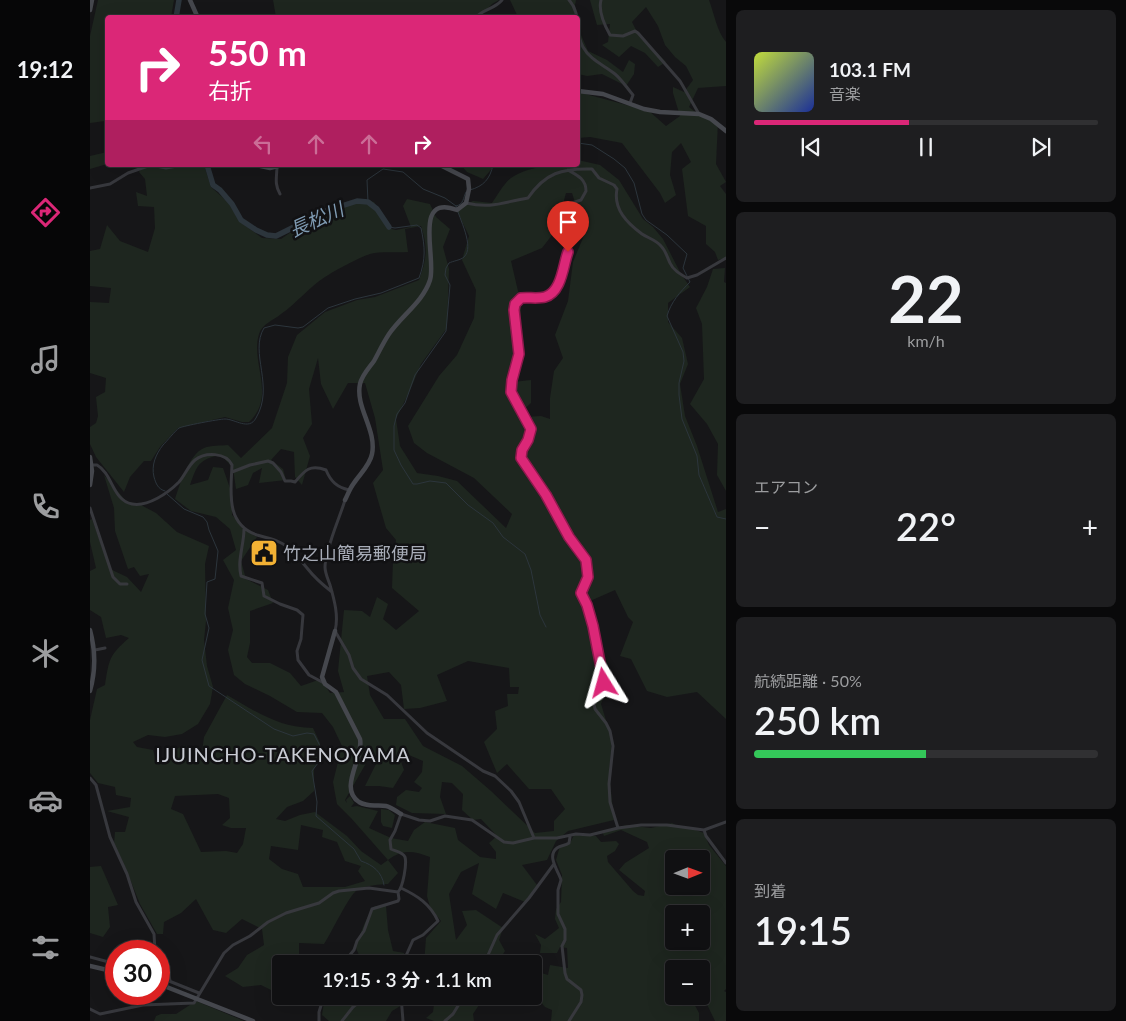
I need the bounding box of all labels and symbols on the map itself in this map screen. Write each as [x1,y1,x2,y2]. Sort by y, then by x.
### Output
water label: 長松川 [285,196,349,241]
pin [547,201,589,252]
public building icon: 竹之山簡易郵便局 [249,538,279,568]
place label: 竹之山簡易郵便局 [283,542,427,564]
position arrow [577,656,629,708]
district label: IJUINCHO-TAKENOYAMA [155,742,411,766]
north arrow [665,850,710,895]
speed limit sign: 30 [105,940,170,1005]

